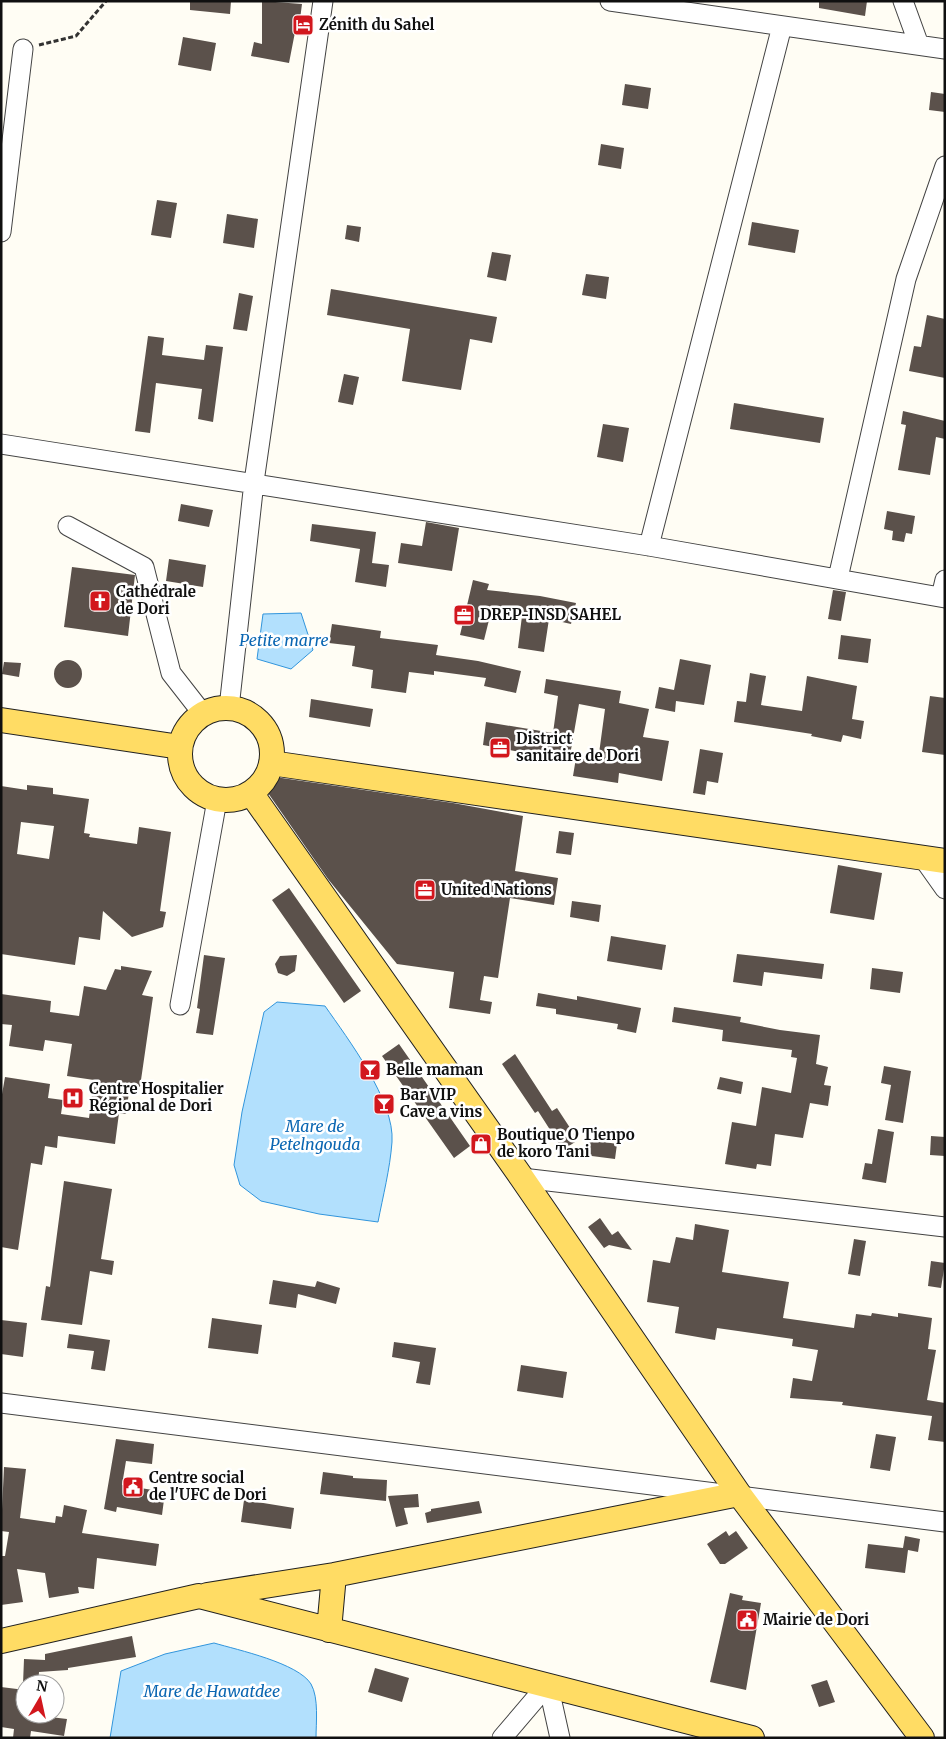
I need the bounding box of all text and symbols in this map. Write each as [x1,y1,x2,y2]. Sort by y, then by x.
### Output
hotel icon: Zénith du Sahel [291,13,315,37]
place label: Zénith du Sahel [319,15,434,34]
place label: Cathédrale de Dori [116,582,196,618]
church icon: Cathédrale de Dori [88,589,112,613]
office icon: DREP-INSD SAHEL [452,603,476,627]
place label: DREP-INSD SAHEL [480,605,621,624]
water label: Petite marre [239,630,329,650]
place label: District sanitaire de Dori [516,729,639,765]
office icon: District sanitaire de Dori [488,736,512,760]
office icon: United Nations [413,878,437,902]
place label: United Nations [441,880,552,899]
bar icon: Belle maman [358,1058,382,1082]
place label: Belle maman [386,1060,483,1079]
place label: Centre Hospitalier Régional de Dori [89,1079,224,1115]
place label: Bar VIP Cave a vins [400,1085,482,1121]
hospital icon: Centre Hospitalier Régional de Dori [61,1086,85,1110]
bar icon: Bar VIP Cave a vins [372,1092,396,1116]
water label: Mare de Petelngouda [270,1116,360,1154]
place label: Boutique O Tienpo de koro Tani [497,1125,635,1161]
shop icon: Boutique O Tienpo de koro Tani [469,1132,493,1156]
place label: Centre social de l'UFC de Dori [149,1468,267,1504]
public building icon: Centre social de l'UFC de Dori [121,1475,145,1499]
public building icon: Mairie de Dori [735,1608,759,1632]
place label: Mairie de Dori [763,1610,869,1629]
north arrow [15,1674,65,1724]
text: N [35,1676,49,1696]
water label: Mare de Hawatdee [143,1681,280,1701]

